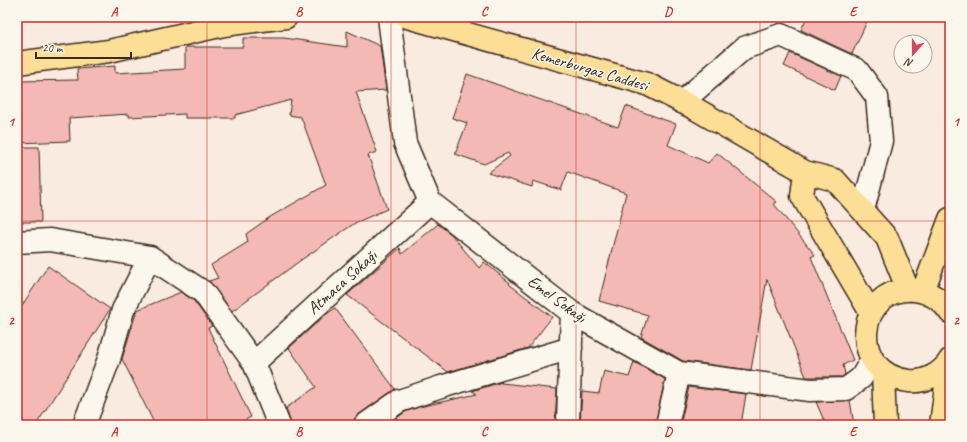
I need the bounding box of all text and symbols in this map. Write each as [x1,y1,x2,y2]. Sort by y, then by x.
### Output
text: A [111,4,119,20]
text: B [296,4,304,20]
text: C [481,4,489,20]
text: D [664,4,673,20]
text: E [850,4,859,20]
scale bar [36,34,131,60]
north arrow [893,34,933,74]
text: 20 m [42,40,64,56]
street label: Kemerburgaz Caddesi [529,42,652,96]
text: N [902,55,915,71]
text: 1 [8,114,16,130]
text: 1 [953,114,961,130]
street label: Atmaca Sokağı [303,245,382,319]
street label: Emel Sokağı [523,271,591,328]
text: 2 [8,313,15,329]
text: 2 [953,313,960,329]
text: A [111,424,119,440]
text: B [296,424,304,440]
text: C [481,424,489,440]
text: D [664,424,673,440]
text: E [850,424,859,440]

